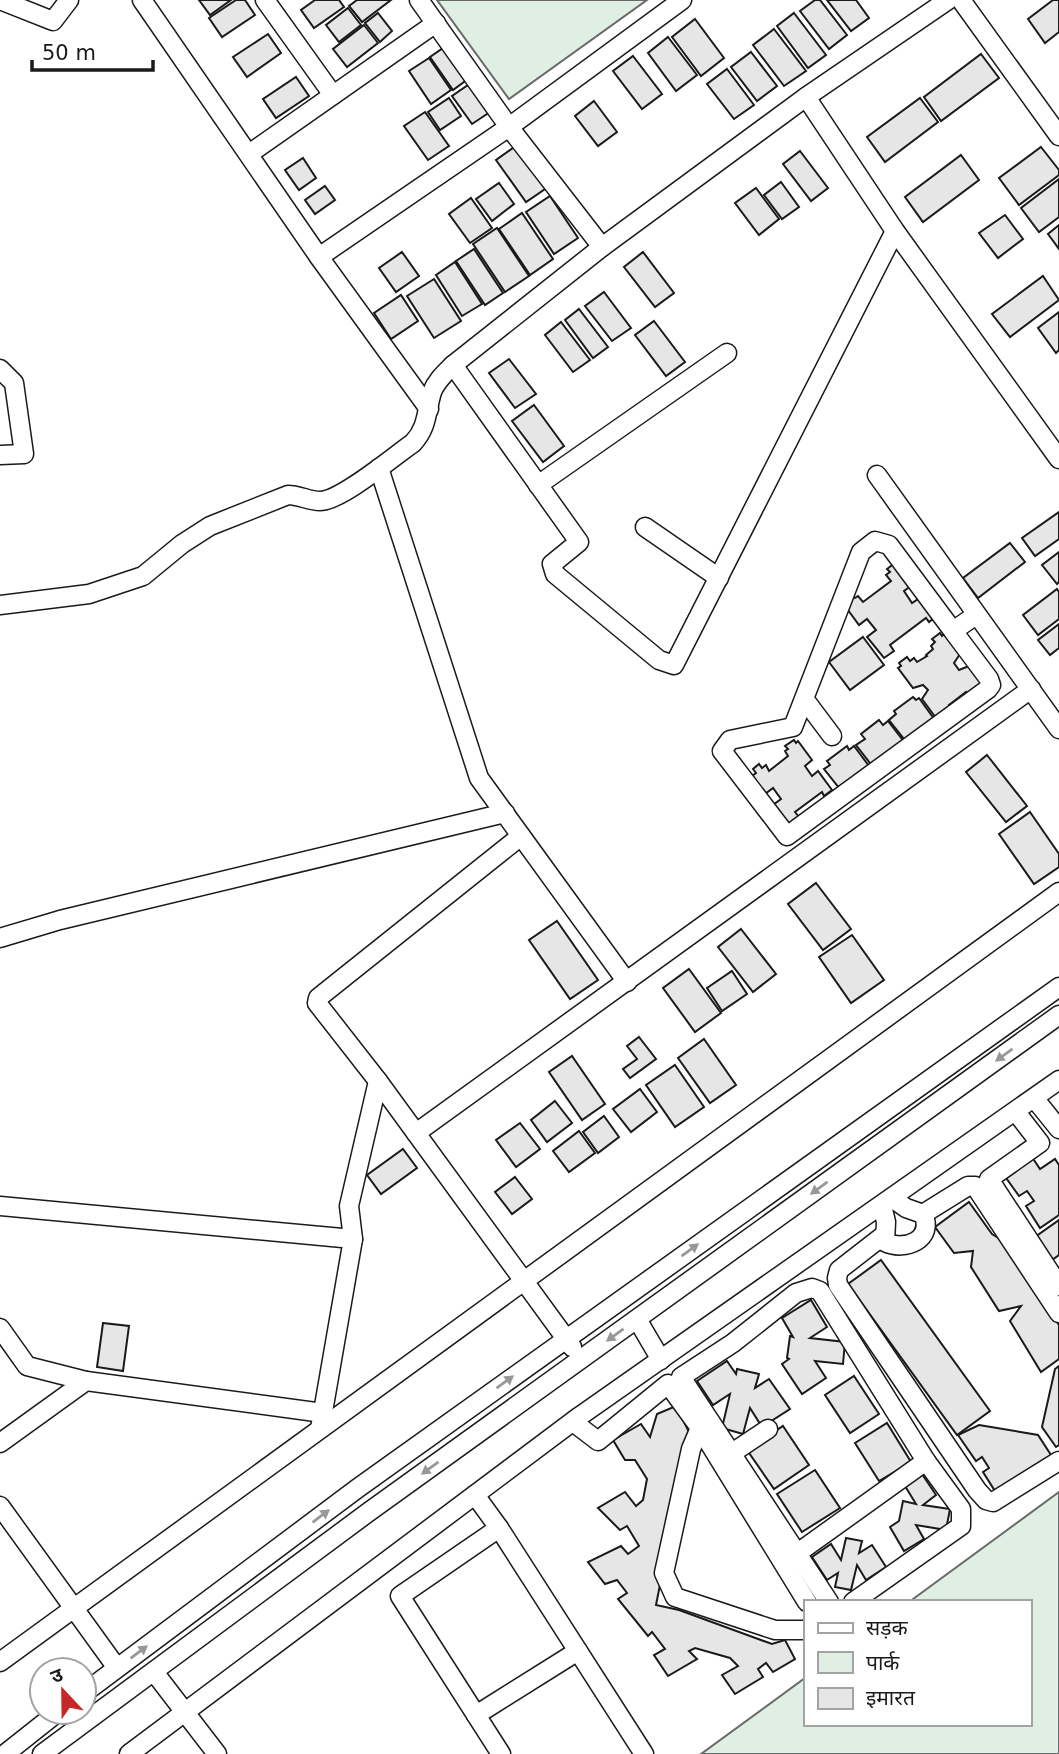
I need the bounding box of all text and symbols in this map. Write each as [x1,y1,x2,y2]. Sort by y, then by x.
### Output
scale bar [32,28,152,72]
text: 50 m [42,41,96,65]
one-way arrow [995,1047,1013,1061]
one-way arrow [810,1180,828,1194]
one-way arrow [681,1243,700,1257]
one-way arrow [606,1328,624,1342]
one-way arrow [496,1376,514,1390]
one-way arrow [421,1461,439,1475]
one-way arrow [312,1509,330,1523]
legend [804,1600,1031,1726]
text: सड़क [866,1616,908,1640]
one-way arrow [129,1644,147,1659]
text: पार्क [866,1651,900,1675]
north arrow [28,1656,98,1726]
text: उ [47,1663,67,1688]
text: इमारत [866,1686,916,1710]

